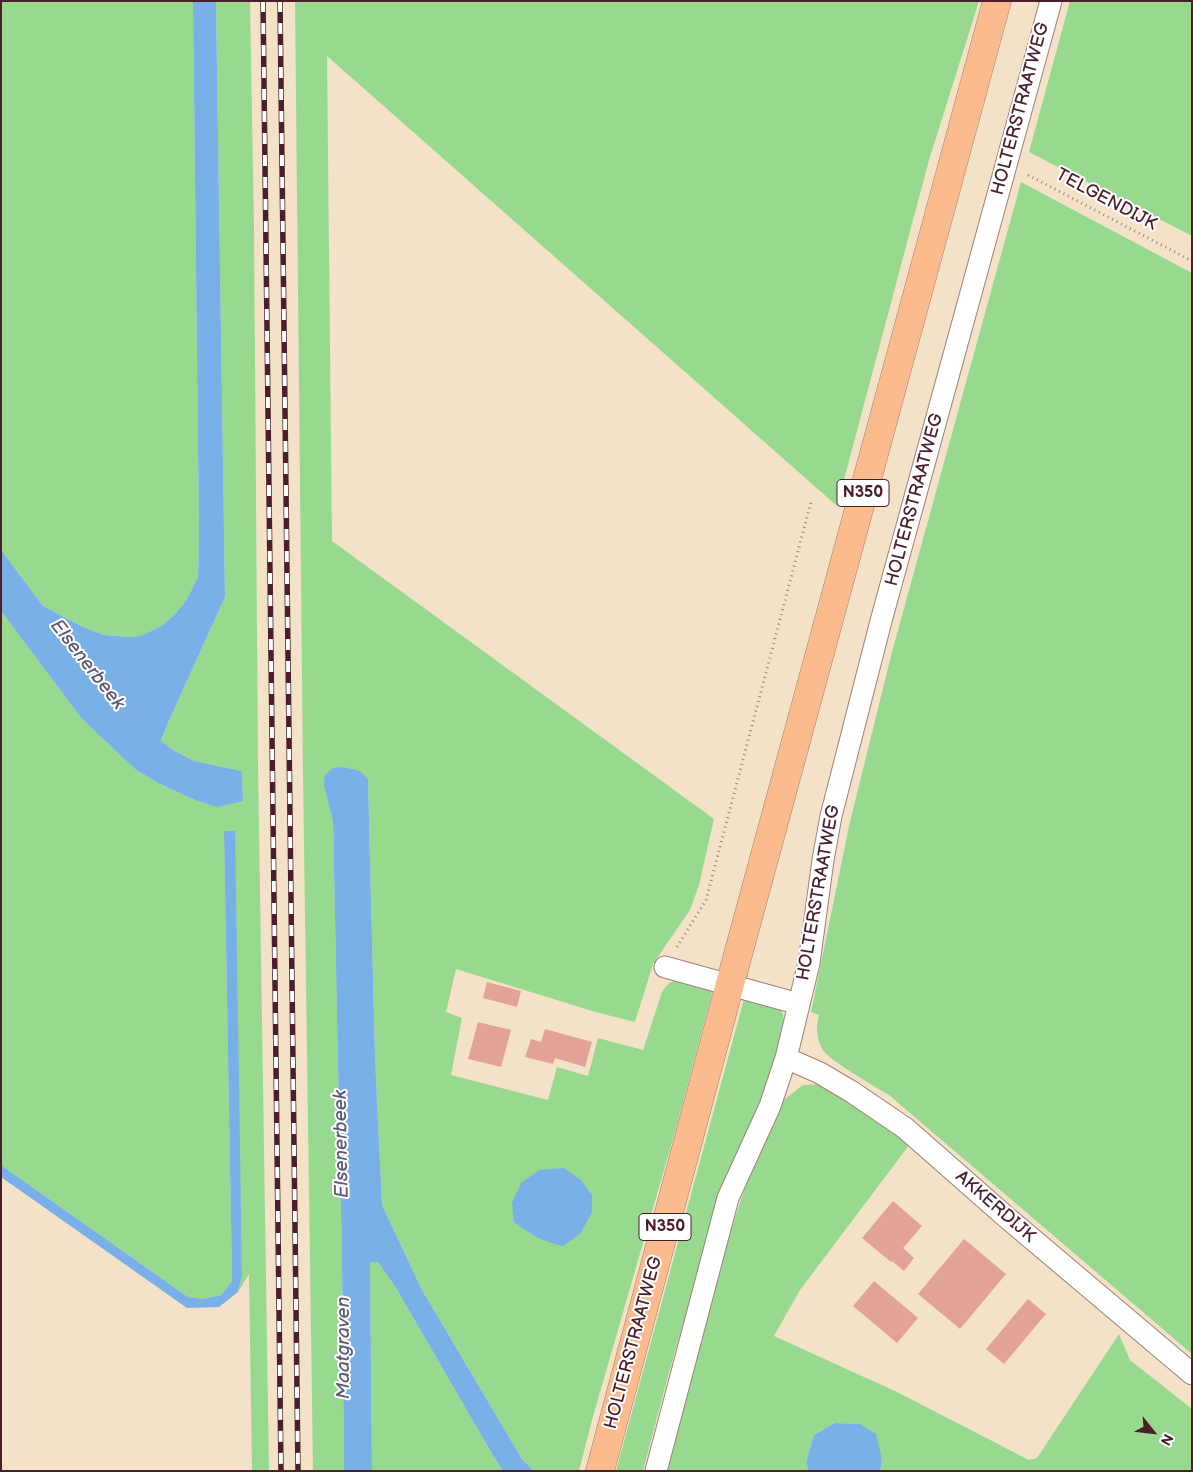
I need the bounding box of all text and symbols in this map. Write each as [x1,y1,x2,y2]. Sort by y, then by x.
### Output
street label: HOLTERSTRAATWEG [988,20,1054,198]
street label: TELGENDIJK [1052,164,1160,236]
street label: HOLTERSTRAATWEG [882,411,948,589]
road number: N350 [837,479,889,506]
water label: Elsenerbeek [45,615,129,715]
street label: HOLTERSTRAATWEG [793,804,845,982]
water label: Elsenerbeek [330,1090,354,1198]
street label: AKKERDIJK [951,1166,1039,1248]
road number: N350 [639,1214,691,1240]
street label: HOLTERSTRAATWEG [601,1254,667,1432]
water label: Maatgraven [333,1297,355,1399]
north arrow [1128,1407,1178,1457]
text: N [1157,1431,1177,1448]

